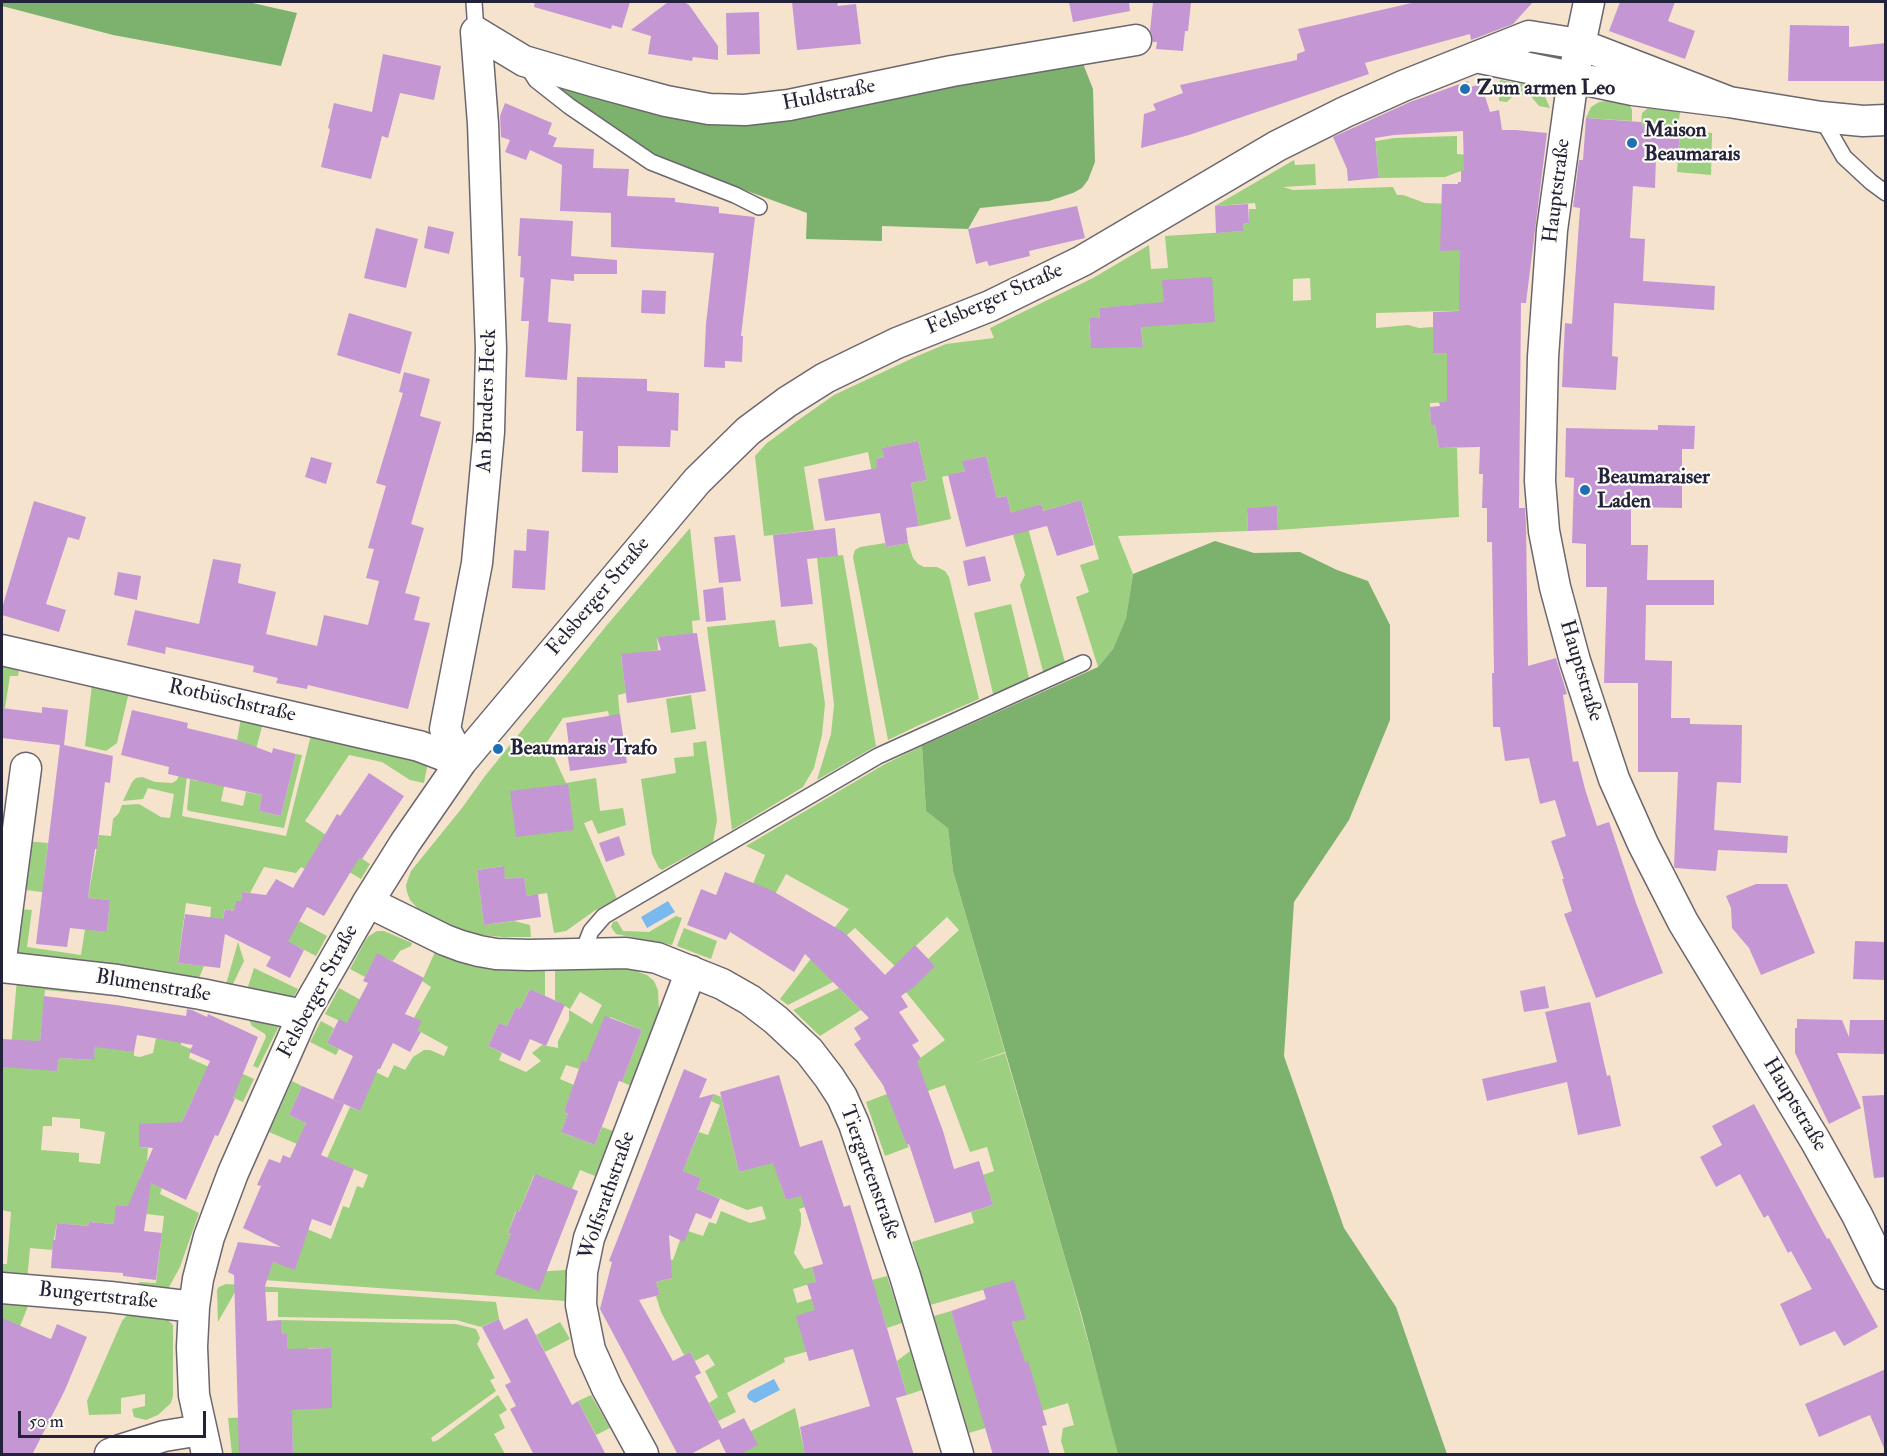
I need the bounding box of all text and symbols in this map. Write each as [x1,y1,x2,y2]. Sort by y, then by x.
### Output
street label: Huldstraße [780,75,878,117]
place label: Zum armen Leo [1477,76,1615,102]
marker: Zum armen Leo [1458,82,1472,96]
place label: Maison Beaumarais [1644,118,1740,168]
marker: Maison Beaumarais [1625,136,1639,150]
street label: Hauptstraße [1539,138,1577,244]
street label: Felsberger Straße [923,259,1067,341]
street label: An Bruders Heck [473,329,503,473]
place label: Beaumaraiser Laden [1597,465,1710,515]
marker: Beaumaraiser Laden [1578,483,1592,497]
street label: Felsberger Straße [542,532,656,662]
street label: Hauptstraße [1553,617,1607,725]
street label: Rotbüschstraße [166,675,298,729]
place label: Beaumarais Trafo [510,736,657,762]
marker: Beaumarais Trafo [491,742,505,756]
street label: Felsberger Straße [273,921,365,1063]
street label: Blumenstraße [94,965,212,1009]
street label: Hauptstraße [1756,1054,1832,1156]
street label: Tiergartenstraße [833,1102,905,1244]
street label: Wolfsrathstraße [574,1129,642,1263]
street label: Bungertstraße [37,1278,159,1316]
scale bar [21,1399,208,1437]
text: 50 m [29,1410,64,1433]

